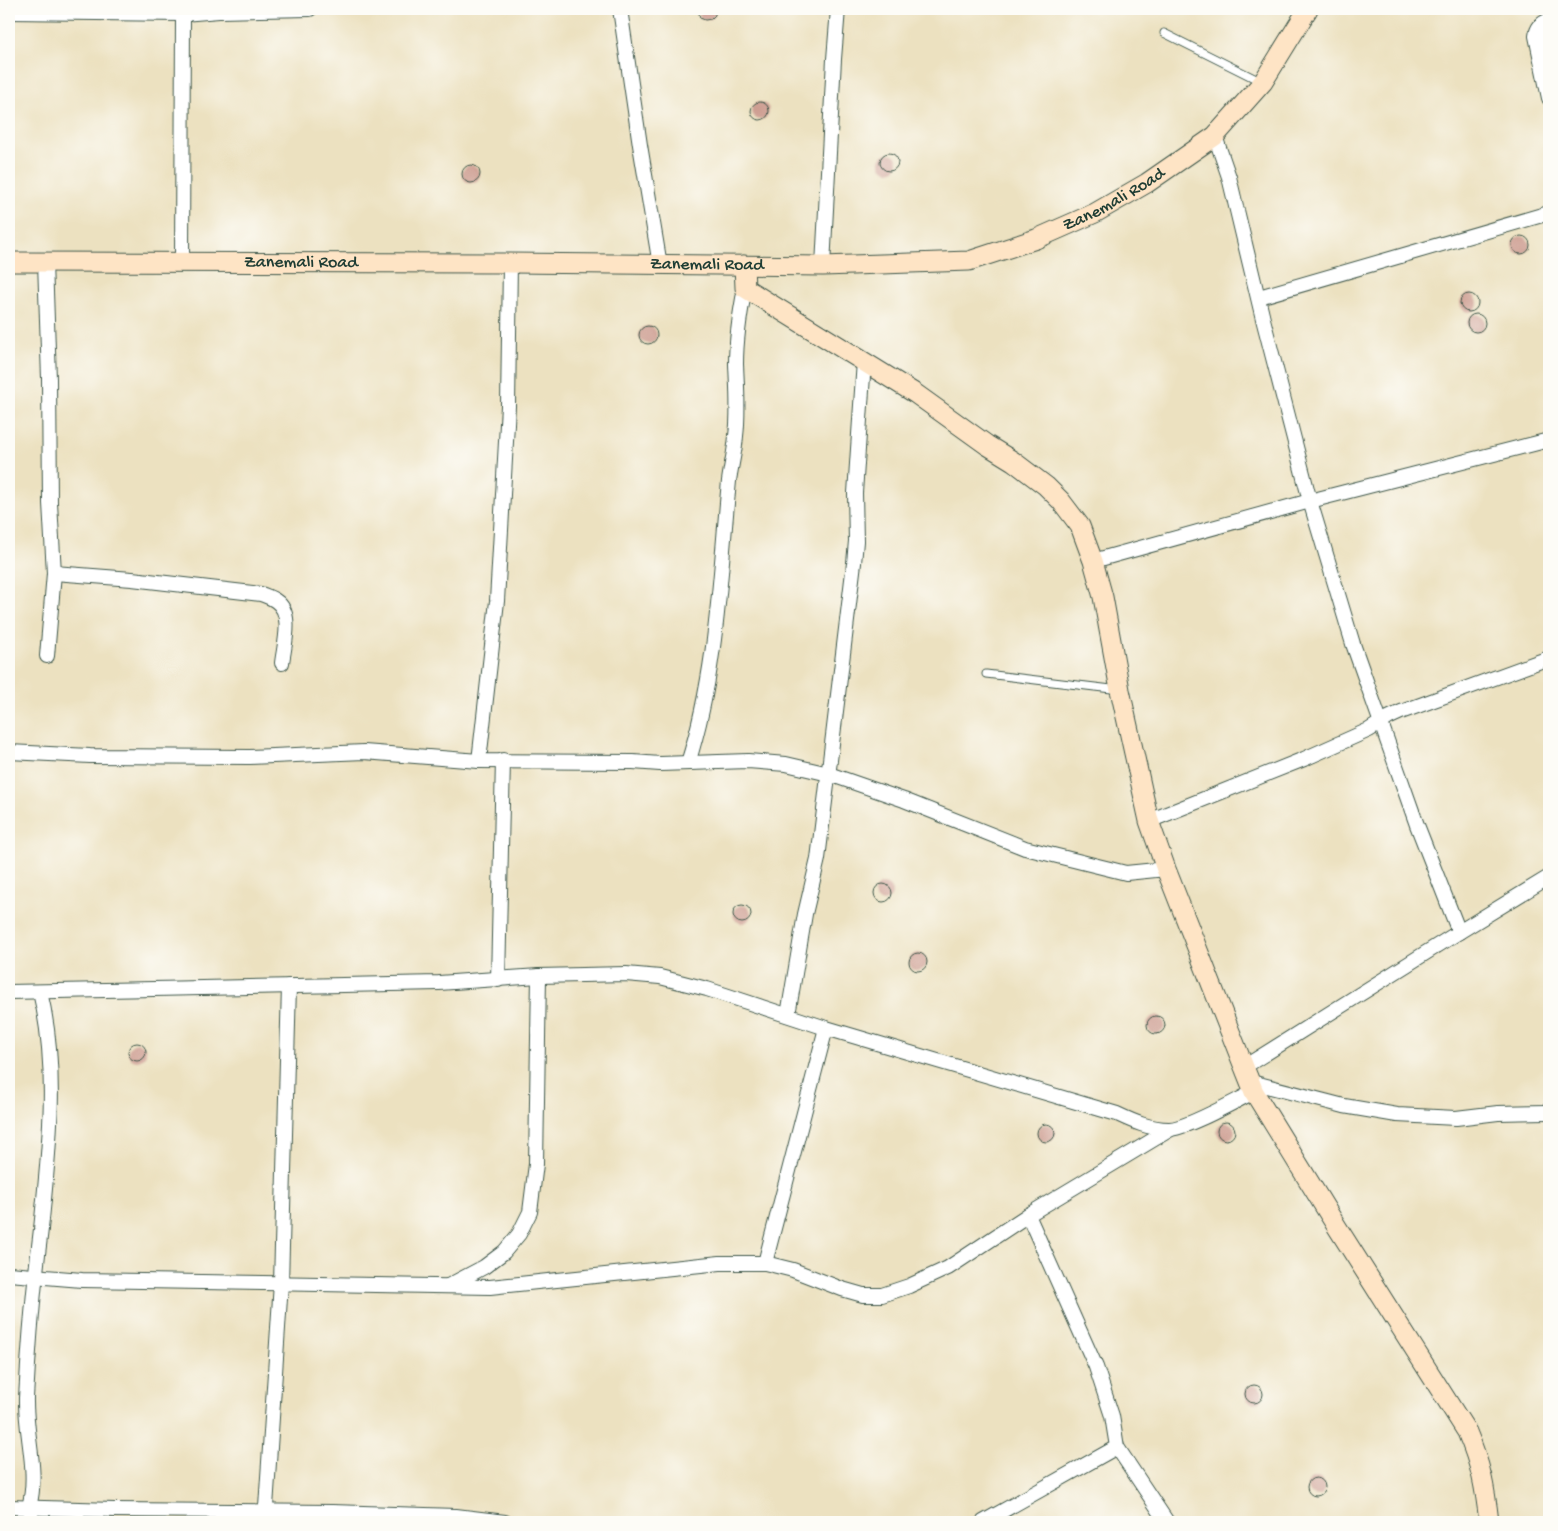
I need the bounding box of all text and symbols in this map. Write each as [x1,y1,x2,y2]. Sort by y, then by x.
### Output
street label: Zanemali Road [1060,162,1170,236]
street label: Zanemali Road [244,252,359,273]
street label: Zanemali Road [650,254,765,276]

